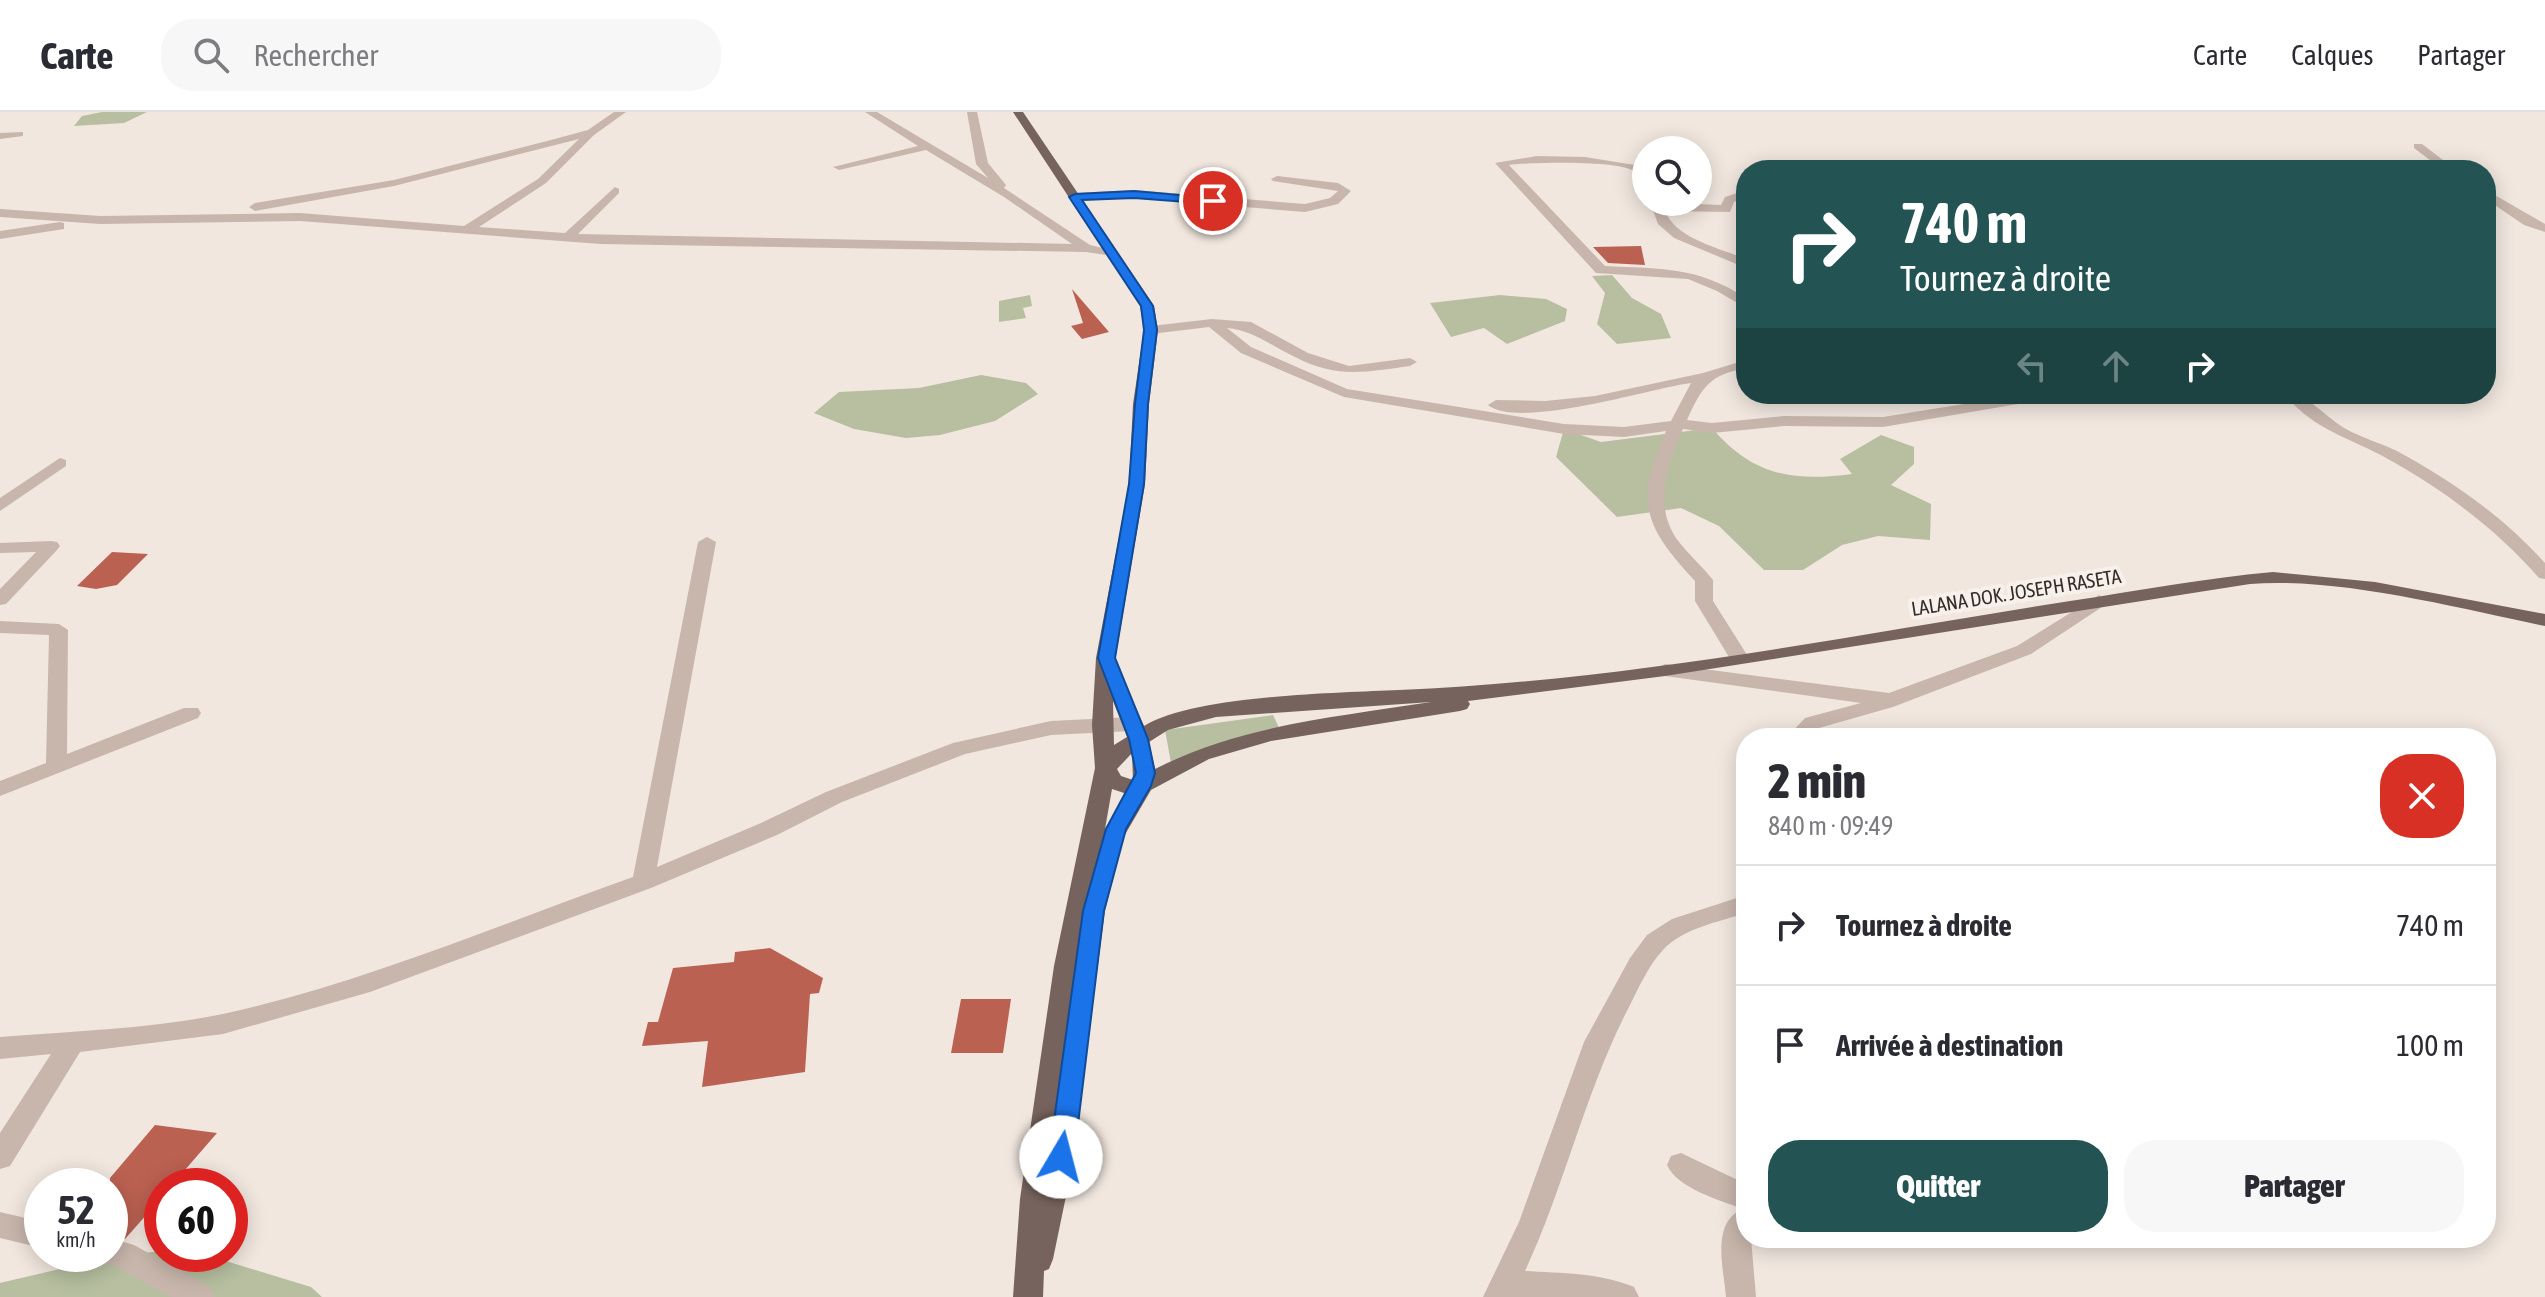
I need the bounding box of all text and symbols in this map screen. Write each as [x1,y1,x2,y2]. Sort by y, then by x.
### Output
search box [161,19,721,91]
icon: search [189,33,233,77]
text: Carte [40,34,113,77]
text: Rechercher [253,38,378,72]
text: Carte [2193,39,2247,71]
text: Calques [2291,39,2373,71]
text: Partager [2417,39,2505,71]
map controls [1632,136,1712,216]
button: search [1632,136,1712,216]
pin [1179,167,1247,235]
icon: arrive [1191,179,1235,223]
text: 740 m [1900,191,2027,255]
icon: right [1768,192,1872,296]
text: Tournez à droite [1900,257,2111,299]
icon: left [2010,344,2054,388]
icon: ahead [2094,344,2138,388]
icon: right [2178,344,2222,388]
street label: LALANA DOK. JOSEPH RASETA [1909,564,2123,620]
text: 2 min [1768,753,1866,808]
button: close [2380,754,2464,838]
text: 840 m · 09:49 [1768,811,1893,841]
icon: right [1768,903,1812,947]
text: Tournez à droite [1836,908,2012,942]
text: 740 m [2396,908,2464,942]
icon: arrive [1768,1023,1812,1067]
text: Arrivée à destination [1836,1028,2063,1062]
text: 100 m [2396,1028,2464,1062]
position arrow [1019,1115,1103,1199]
button: Quitter [1768,1140,2108,1232]
button: Partager [2124,1140,2464,1232]
speed limit sign: 60 [144,1168,248,1272]
text: 52 [57,1187,95,1232]
text: km/h [56,1228,96,1251]

